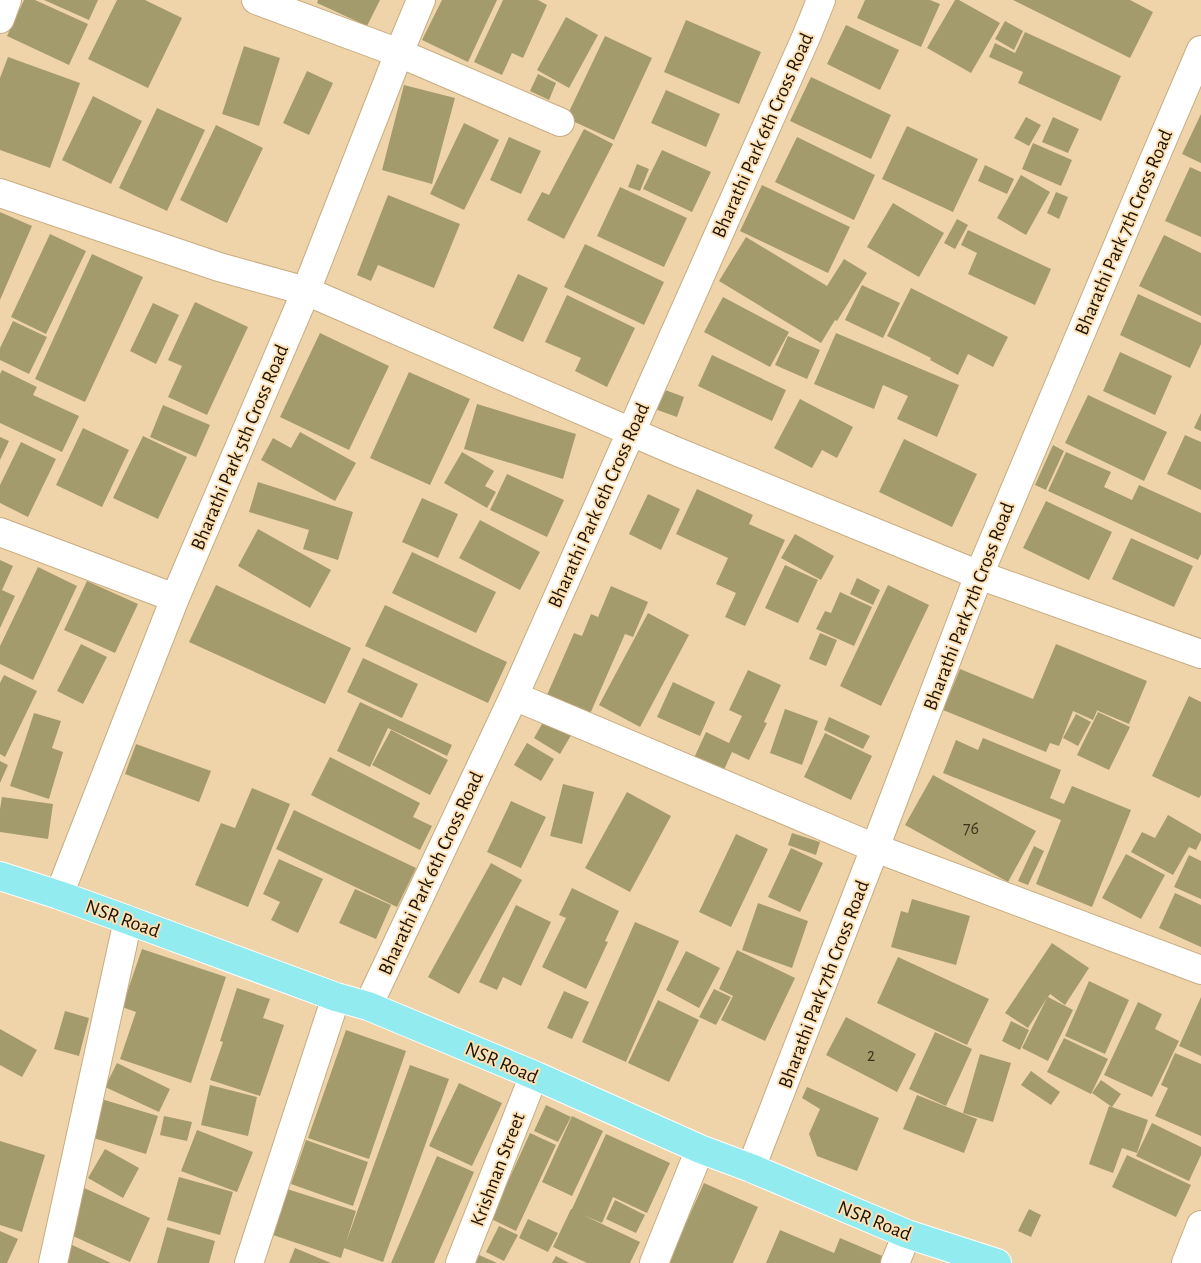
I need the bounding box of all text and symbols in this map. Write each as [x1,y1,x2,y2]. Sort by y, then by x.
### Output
street label: Bharathi Park 6th Cross Road [709,30,817,241]
street label: Bharathi Park 7th Cross Road [1072,127,1176,338]
street label: Bharathi Park 5th Cross Road [188,342,292,553]
street label: Bharathi Park 6th Cross Road [545,400,653,611]
street label: Bharathi Park 7th Cross Road [920,500,1018,713]
street label: Bharathi Park 6th Cross Road [375,769,487,978]
house number: 76 [963,820,979,838]
street label: Bharathi Park 7th Cross Road [775,878,873,1091]
street label: NSR Road [83,896,162,942]
street label: NSR Road [462,1039,541,1087]
house number: 2 [867,1047,875,1065]
street label: Krishnan Street [467,1109,529,1229]
street label: NSR Road [835,1197,914,1245]

